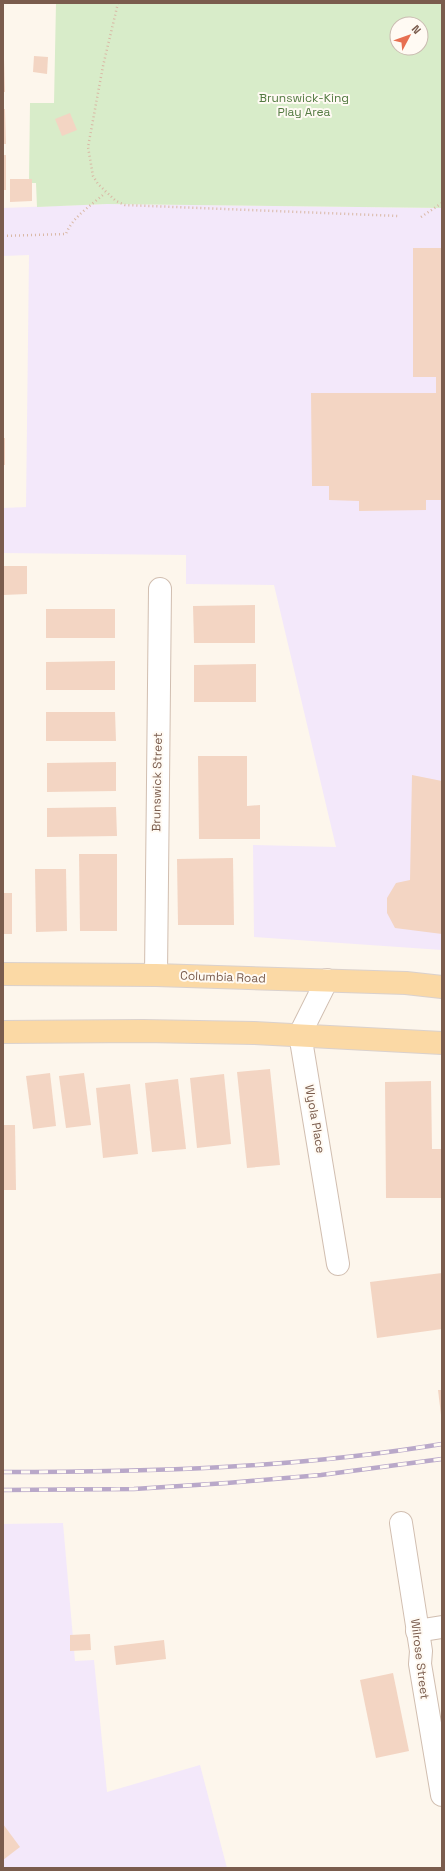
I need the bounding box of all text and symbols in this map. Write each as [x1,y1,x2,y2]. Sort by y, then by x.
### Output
north arrow [389,16,429,56]
text: N [409,22,424,37]
park label: Brunswick-King Play Area [259,90,349,120]
street label: Brunswick Street [148,732,166,832]
street label: Columbia Road [180,968,266,986]
street label: Wyola Place [301,1083,329,1155]
street label: Wilrose Street [407,1618,433,1700]

